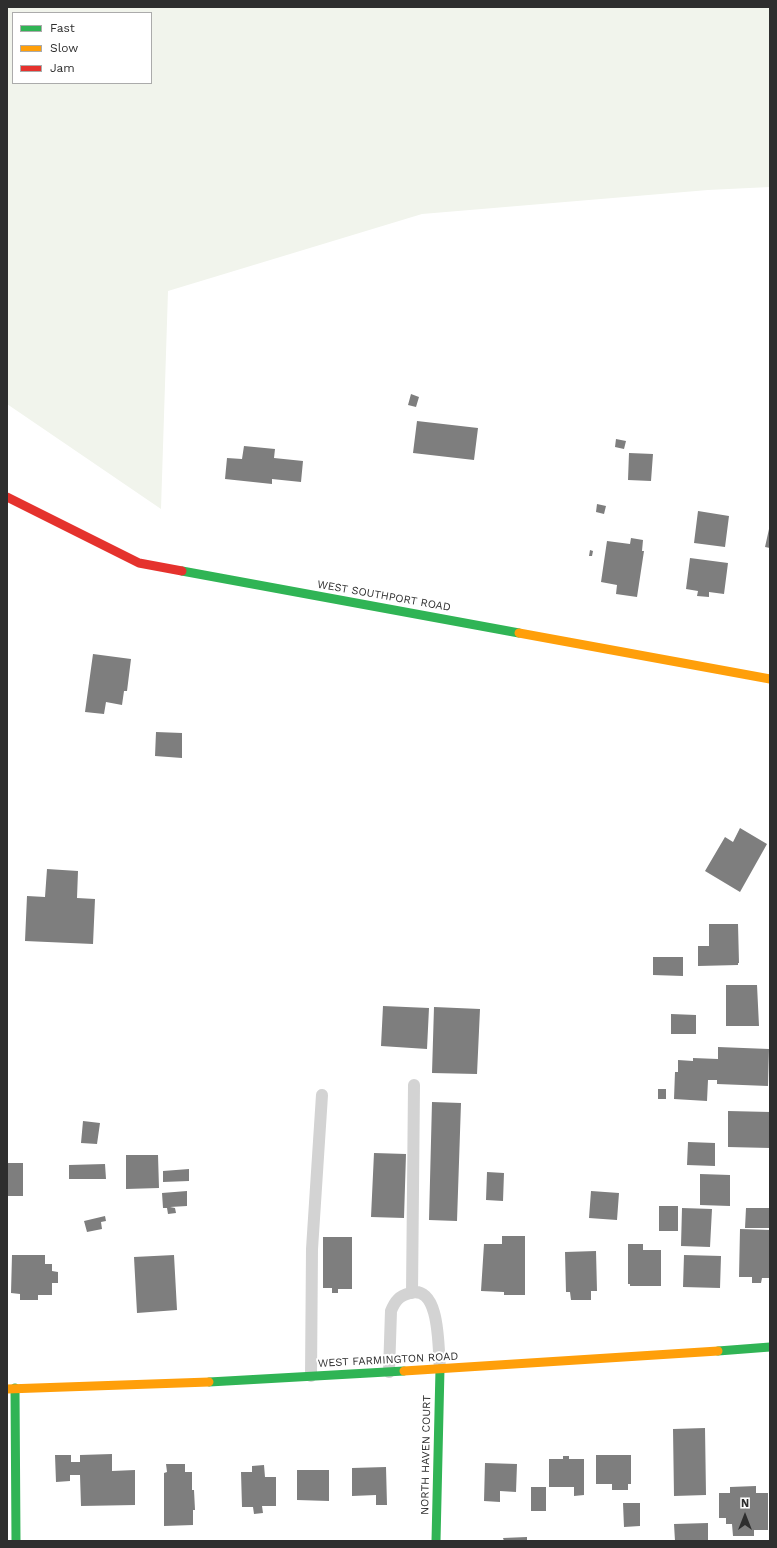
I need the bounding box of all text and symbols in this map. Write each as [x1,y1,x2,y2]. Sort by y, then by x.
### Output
legend [12,12,152,84]
text: Fast [50,21,75,35]
text: Slow [50,41,78,55]
text: Jam [50,61,75,75]
street label: WEST SOUTHPORT ROAD [316,578,452,614]
street label: WEST FARMINGTON ROAD [317,1350,459,1370]
street label: NORTH HAVEN COURT [418,1395,434,1515]
north arrow [725,1496,765,1536]
text: N [741,1497,749,1510]

